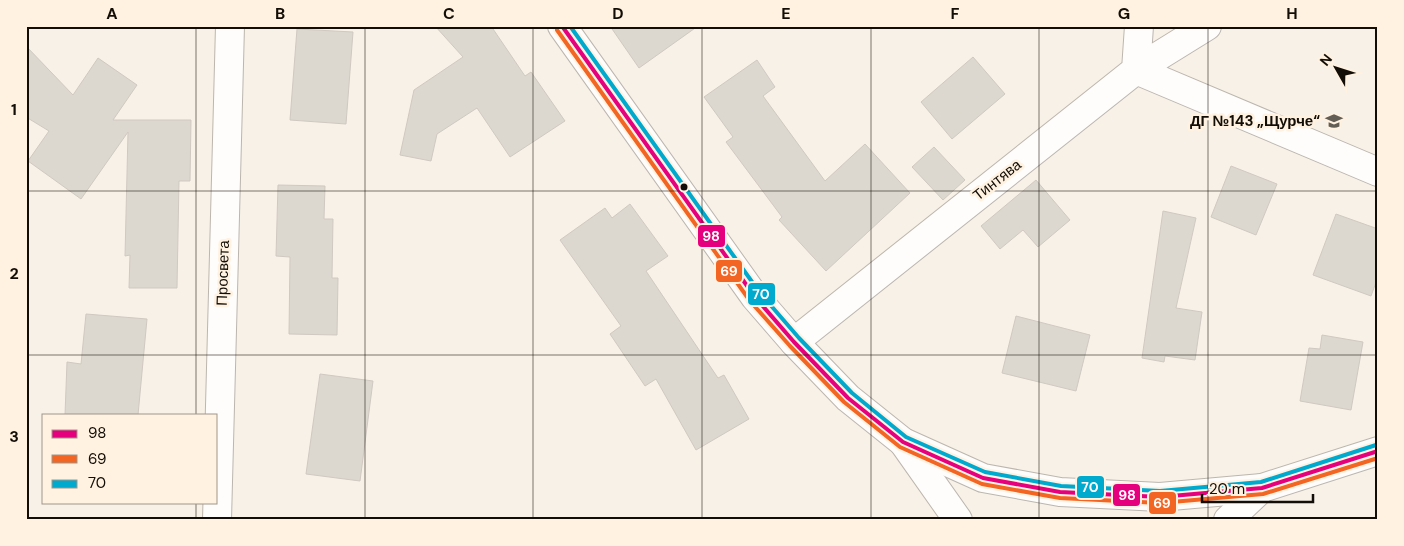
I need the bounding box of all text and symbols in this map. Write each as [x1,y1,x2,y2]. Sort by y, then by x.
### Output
text: A [106,3,118,24]
text: B [275,3,285,24]
text: C [443,3,455,24]
text: D [612,3,624,24]
text: E [781,3,791,24]
text: F [951,3,960,24]
text: G [1118,3,1130,24]
text: H [1286,3,1298,24]
north arrow [1312,42,1362,92]
text: N [1316,50,1336,69]
text: 1 [11,99,17,120]
place label: ДГ №143 „Щурче“ [1190,111,1320,131]
school or university icon: ДГ №143 „Щурче“ [1324,111,1344,131]
street label: Тинтява [969,154,1026,205]
unlabelled marker [679,182,689,192]
line badge: 98 [697,224,726,248]
text: 98 [702,227,720,245]
street label: Просвета [212,239,234,306]
line badge: 69 [715,259,743,283]
text: 69 [720,262,738,280]
text: 2 [9,263,19,284]
line badge: 70 [747,282,776,306]
text: 70 [752,285,770,303]
legend [42,414,218,504]
text: 98 [88,423,106,443]
text: 3 [9,426,19,447]
text: 69 [88,449,107,469]
scale bar [1202,471,1313,503]
text: 70 [88,473,106,493]
line badge: 70 [1076,475,1105,499]
text: 70 [1081,478,1099,496]
text: 20 m [1209,479,1245,499]
line badge: 98 [1112,483,1141,507]
text: 98 [1118,486,1136,504]
line badge: 69 [1148,491,1177,515]
text: 69 [1153,494,1171,512]

